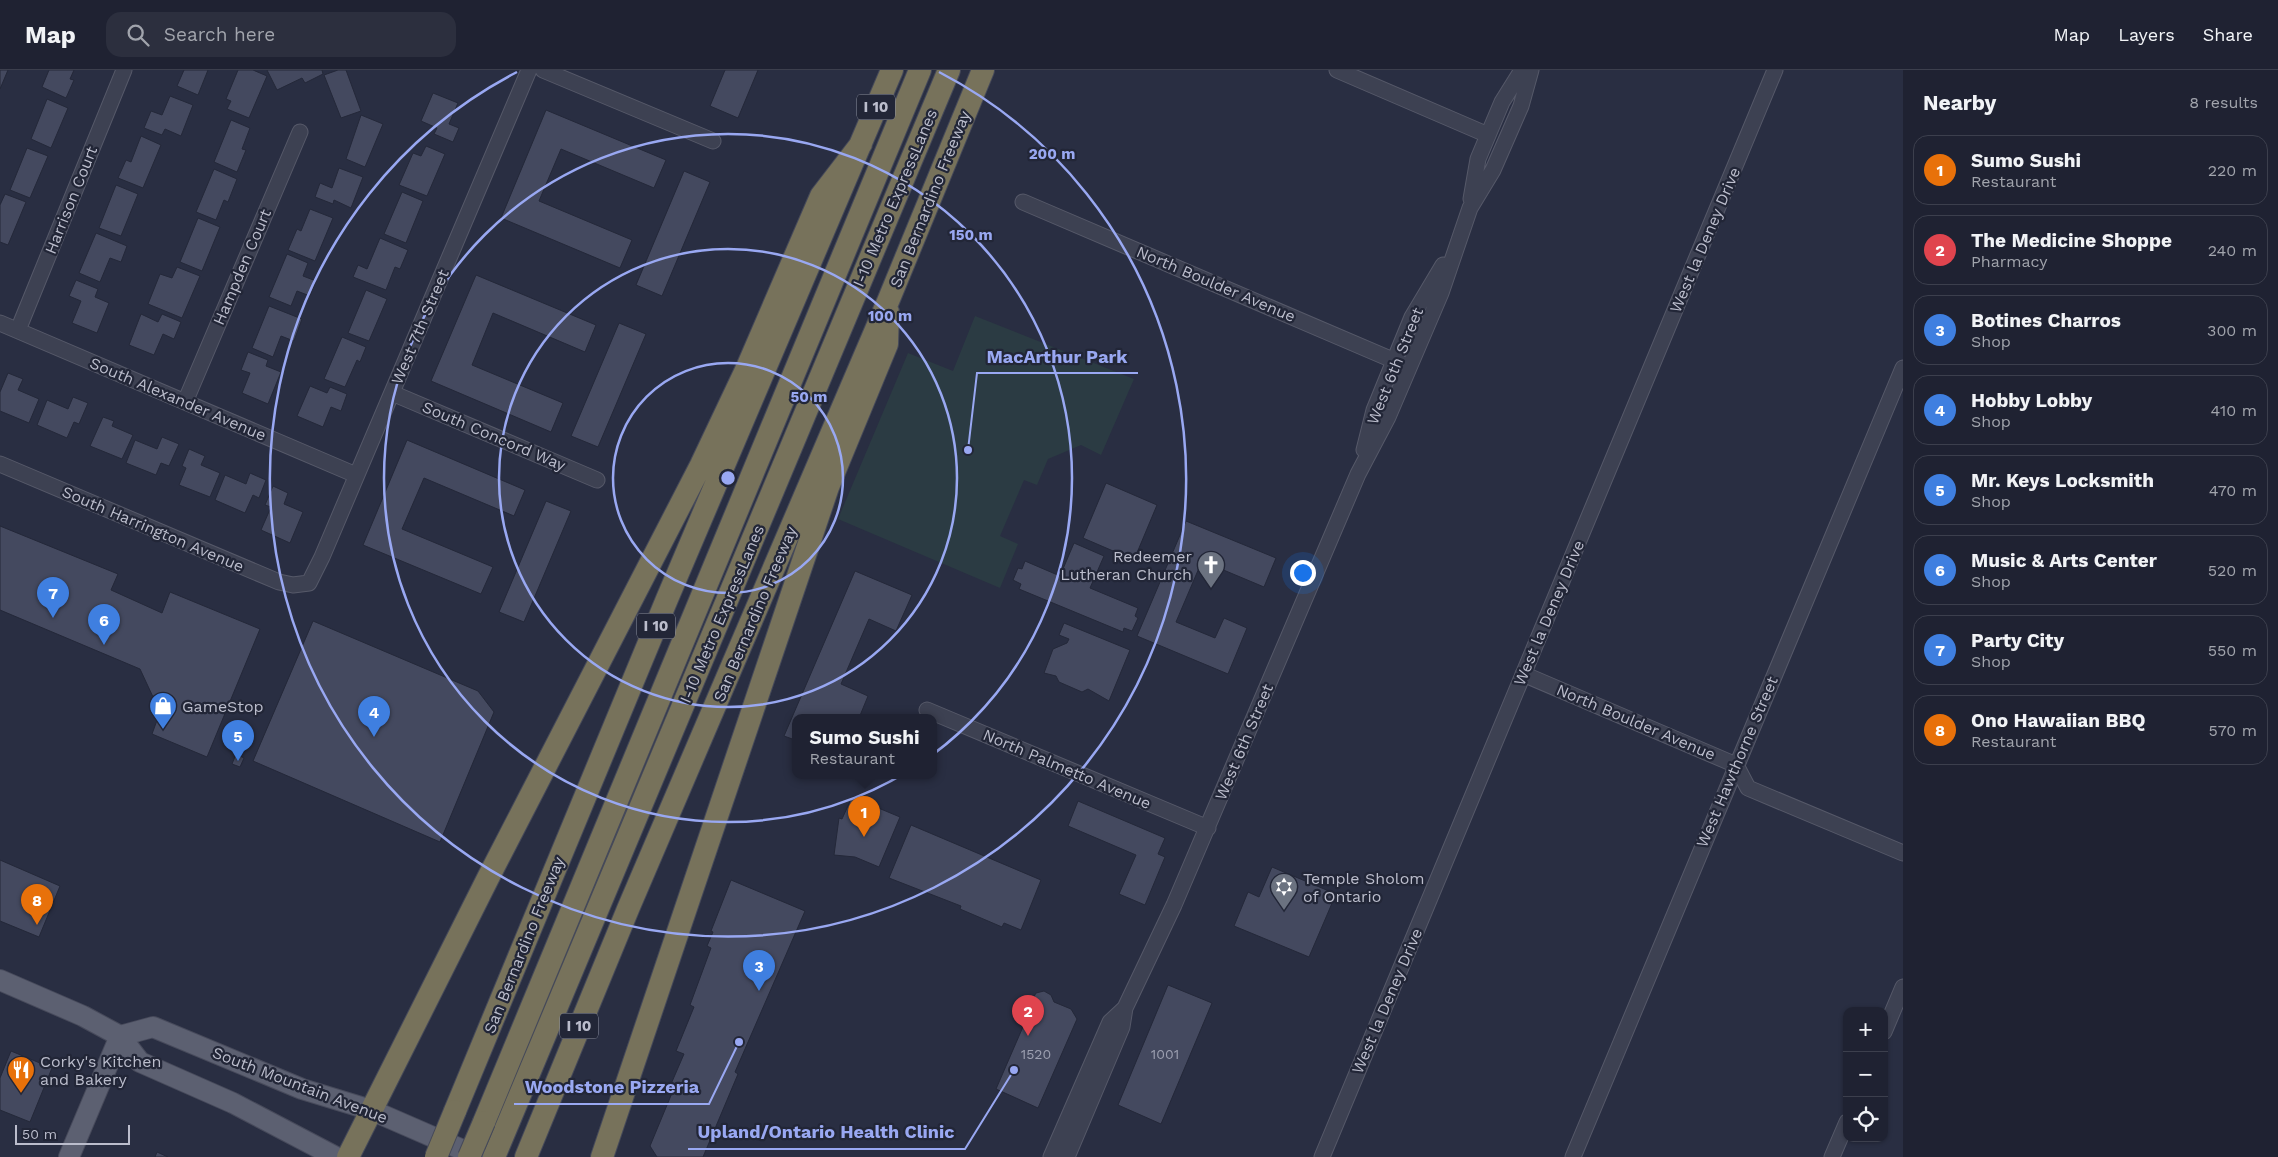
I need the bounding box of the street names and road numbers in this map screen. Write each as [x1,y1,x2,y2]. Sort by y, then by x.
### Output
road number: I 10 [857,94,895,120]
street label: I-10 Metro ExpressLanes [849,106,941,290]
street label: San Bernardino Freeway [886,107,974,290]
street label: Harrison Court [41,143,101,257]
street label: West la Deney Drive [1666,164,1744,316]
street label: Hampden Court [209,206,275,328]
street label: North Boulder Avenue [1134,242,1298,326]
street label: West 7th Street [387,266,453,387]
street label: West 6th Street [1363,304,1427,427]
street label: South Alexander Avenue [87,353,269,445]
street label: South Concord Way [420,397,569,475]
street label: South Harrington Avenue [59,482,247,576]
street label: I-10 Metro ExpressLanes [676,522,768,706]
street label: San Bernardino Freeway [709,523,801,705]
street label: West la Deney Drive [1510,537,1588,689]
road number: I 10 [637,614,675,638]
street label: West Hawthorne Street [1692,673,1782,850]
street label: North Boulder Avenue [1554,680,1718,764]
street label: West 6th Street [1211,681,1277,803]
street label: North Palmetto Avenue [980,725,1154,813]
street label: San Bernardino Freeway [480,853,568,1036]
street label: West la Deney Drive [1348,925,1426,1077]
road number: I 10 [560,1014,598,1038]
street label: South Mountain Avenue [210,1043,390,1127]

